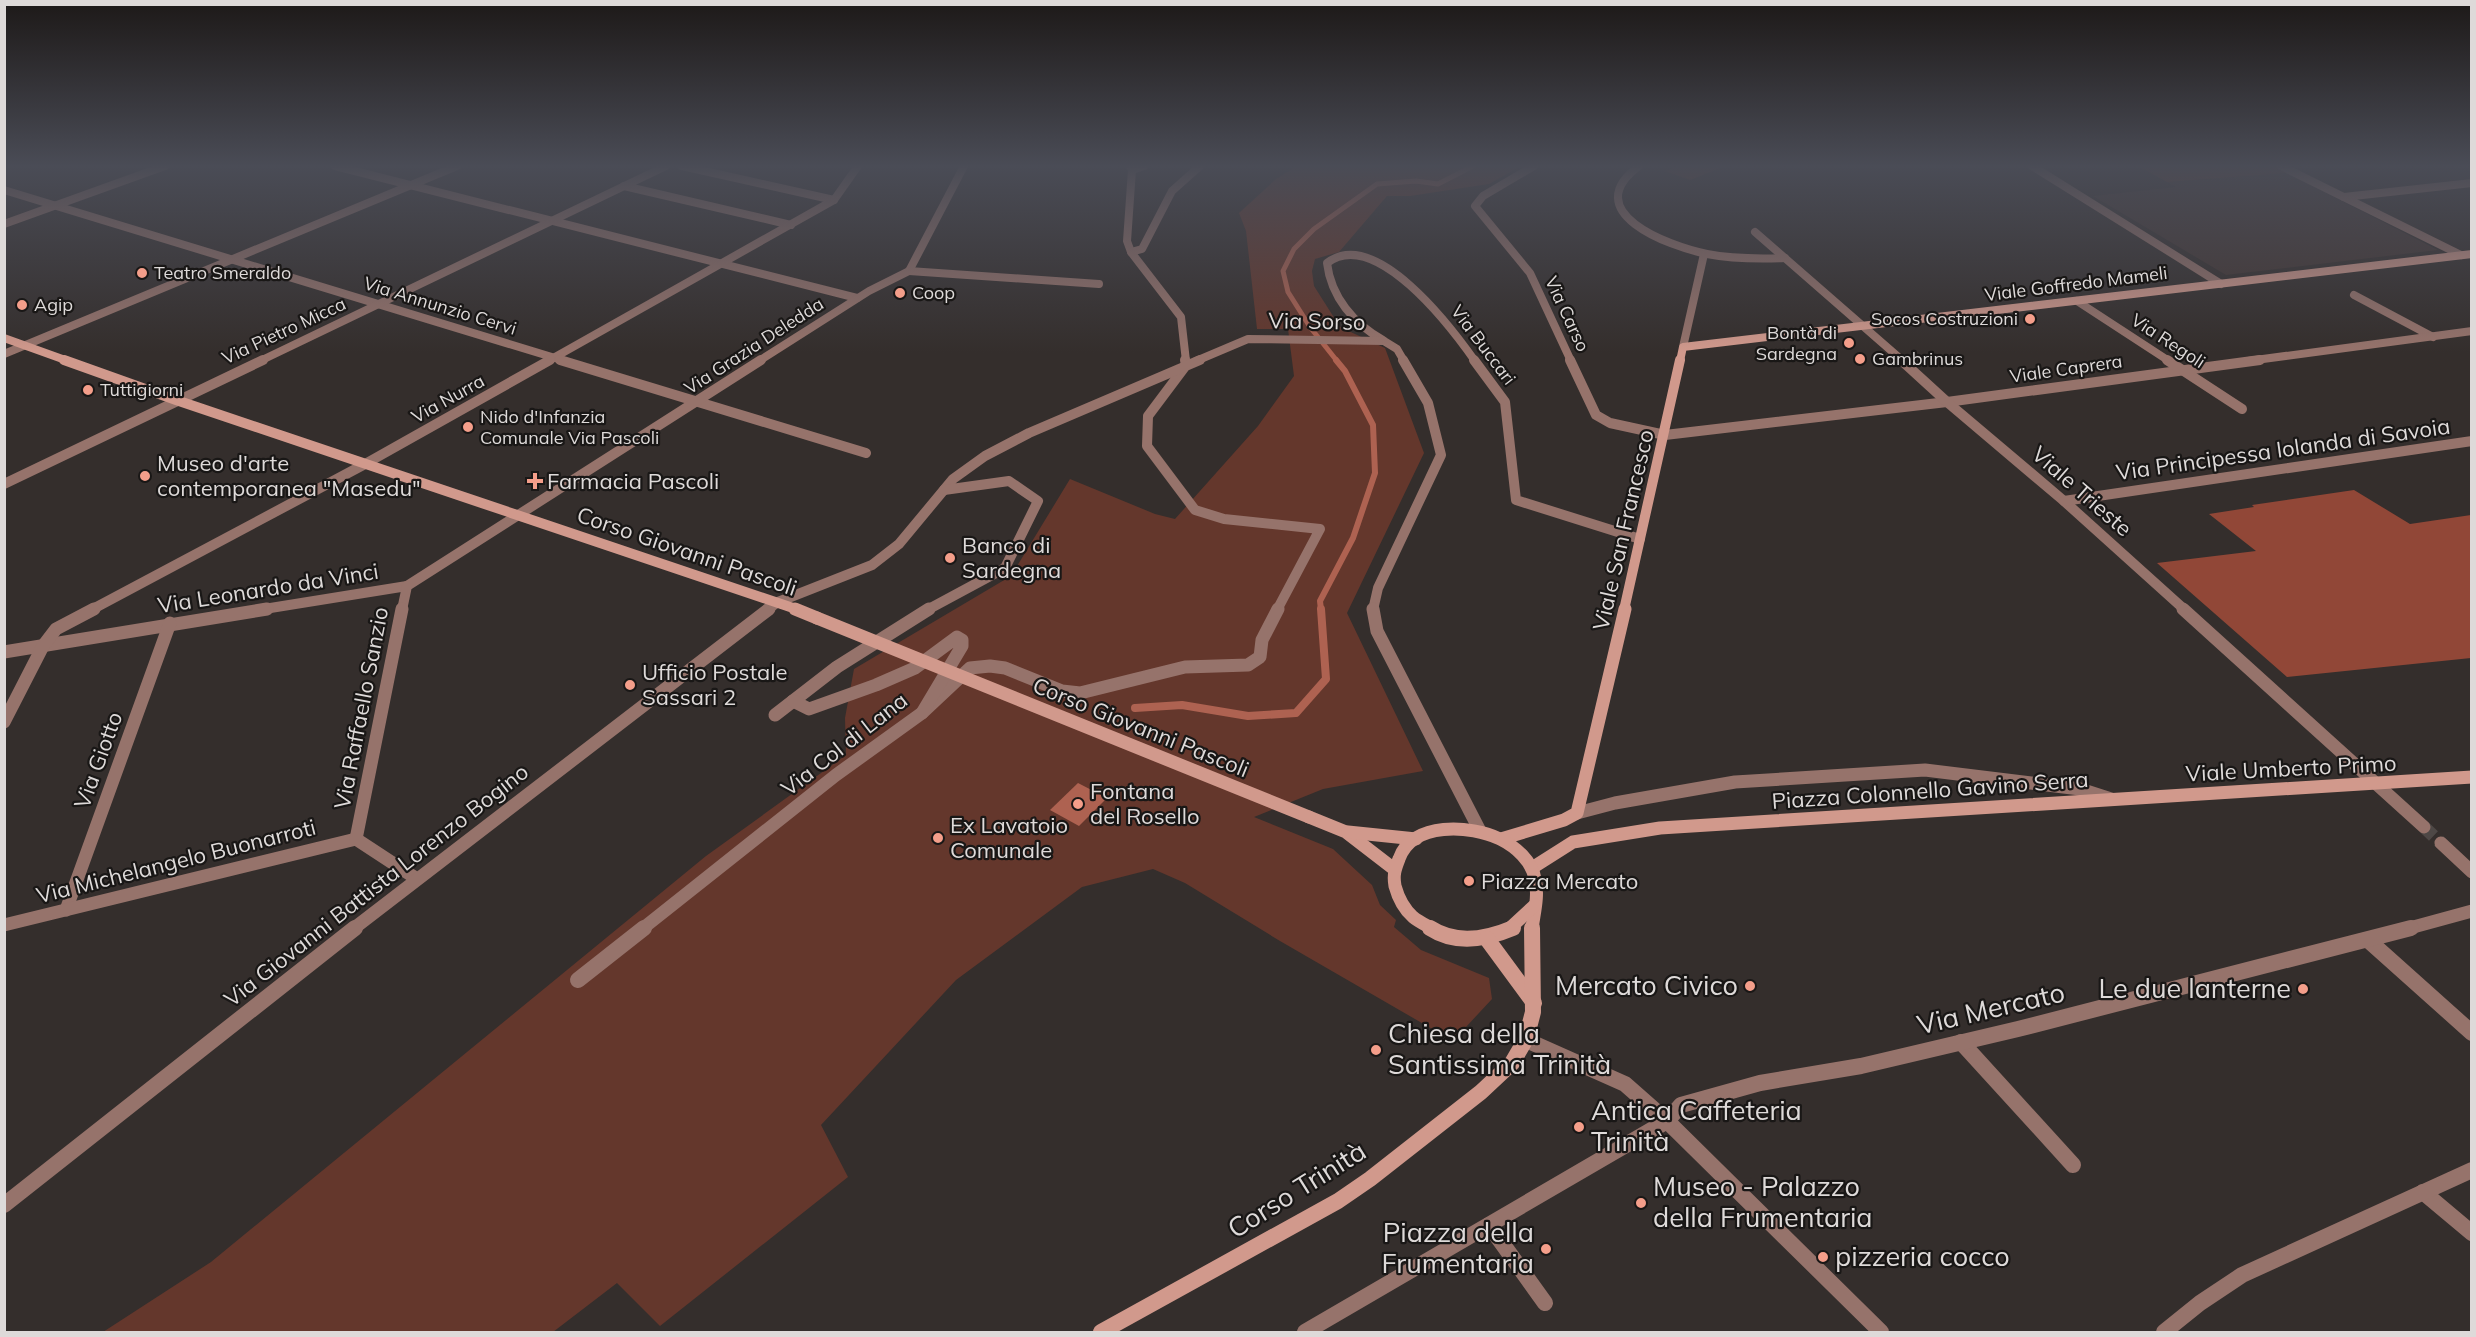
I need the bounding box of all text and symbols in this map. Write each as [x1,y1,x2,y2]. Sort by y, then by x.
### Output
place label: Teatro Smeraldo [154,261,291,284]
street label: Viale Goffredo Mameli [1983,261,2169,306]
marker: Teatro Smeraldo [135,266,149,280]
street label: Via Annunzio Cervi [361,271,519,340]
street label: Via Carso [1540,272,1595,355]
place label: Coop [912,281,955,304]
marker: Coop [893,286,907,300]
street label: Via Pietro Micca [218,292,349,369]
street label: Via Grazia Deledda [680,292,828,399]
place label: Agip [34,293,73,316]
marker: Agip [15,298,29,312]
street label: Via Buccari [1446,300,1521,389]
street label: Via Sorso [1268,306,1366,336]
place label: Socos Costruzioni [1871,307,2018,330]
street label: Via Regoli [2127,308,2210,373]
marker: Socos Costruzioni [2023,312,2037,326]
place label: Bontà di Sardegna [1756,321,1837,365]
marker: Bontà di Sardegna [1842,336,1856,350]
place label: Gambrinus [1872,347,1963,370]
street label: Viale Caprera [2008,349,2124,388]
marker: Gambrinus [1853,352,1867,366]
street label: Via Nurra [407,369,488,428]
place label: Tuttigiorni [100,378,183,401]
marker: Tuttigiorni [81,383,95,397]
place label: Nido d'Infanzia Comunale Via Pascoli [480,405,659,449]
street label: Via Principessa Iolanda di Savoia [2114,412,2452,486]
marker: Nido d'Infanzia Comunale Via Pascoli [461,420,475,434]
street label: Viale San Francesco [1586,427,1660,633]
street label: Viale Trieste [2026,440,2138,542]
place label: Museo d'arte contemporanea "Masedu" [157,449,421,502]
place label: Farmacia Pascoli [547,467,719,495]
marker: Museo d'arte contemporanea "Masedu" [138,469,152,483]
marker: Farmacia Pascoli [528,474,542,488]
street label: Corso Giovanni Pascoli [573,500,801,602]
place label: Banco di Sardegna [962,531,1061,584]
marker: Banco di Sardegna [943,551,957,565]
street label: Via Leonardo da Vinci [156,557,380,619]
street label: Via Raffaello Sanzio [328,605,394,811]
place label: Ufficio Postale Sassari 2 [642,658,788,711]
street label: Corso Giovanni Pascoli [1029,671,1253,783]
marker: Ufficio Postale Sassari 2 [623,678,637,692]
street label: Via Col di Lana [775,686,913,802]
street label: Via Giotto [68,708,128,812]
street label: Viale Umberto Primo [2185,748,2397,788]
street label: Via Giovanni Battista Lorenzo Bogino [218,757,534,1013]
street label: Piazza Colonnello Gavino Serra [1771,765,2089,815]
place label: Fontana del Rosello [1090,777,1200,830]
marker: Fontana del Rosello [1071,797,1085,811]
place label: Ex Lavatoio Comunale [950,811,1068,864]
street label: Via Michelangelo Buonarroti [33,813,319,909]
marker: Ex Lavatoio Comunale [931,831,945,845]
place label: Piazza Mercato [1481,867,1638,895]
marker: Piazza Mercato [1462,874,1476,888]
place label: Mercato Civico [1555,968,1738,1002]
place label: Le due lanterne [2098,971,2291,1005]
street label: Via Mercato [1914,975,2068,1041]
marker: Mercato Civico [1743,979,1757,993]
marker: Le due lanterne [2296,982,2310,996]
place label: Chiesa della Santissima Trinità [1388,1016,1611,1081]
marker: Chiesa della Santissima Trinità [1369,1043,1383,1057]
place label: Antica Caffeteria Trinità [1591,1093,1802,1158]
marker: Antica Caffeteria Trinità [1572,1120,1586,1134]
street label: Corso Trinità [1221,1133,1372,1245]
place label: Museo - Palazzo della Frumentaria [1653,1169,1873,1234]
marker: Museo - Palazzo della Frumentaria [1634,1196,1648,1210]
place label: Piazza della Frumentaria [1381,1215,1534,1280]
place label: pizzeria cocco [1835,1239,2010,1273]
marker: Piazza della Frumentaria [1539,1242,1553,1256]
marker: pizzeria cocco [1816,1250,1830,1264]

